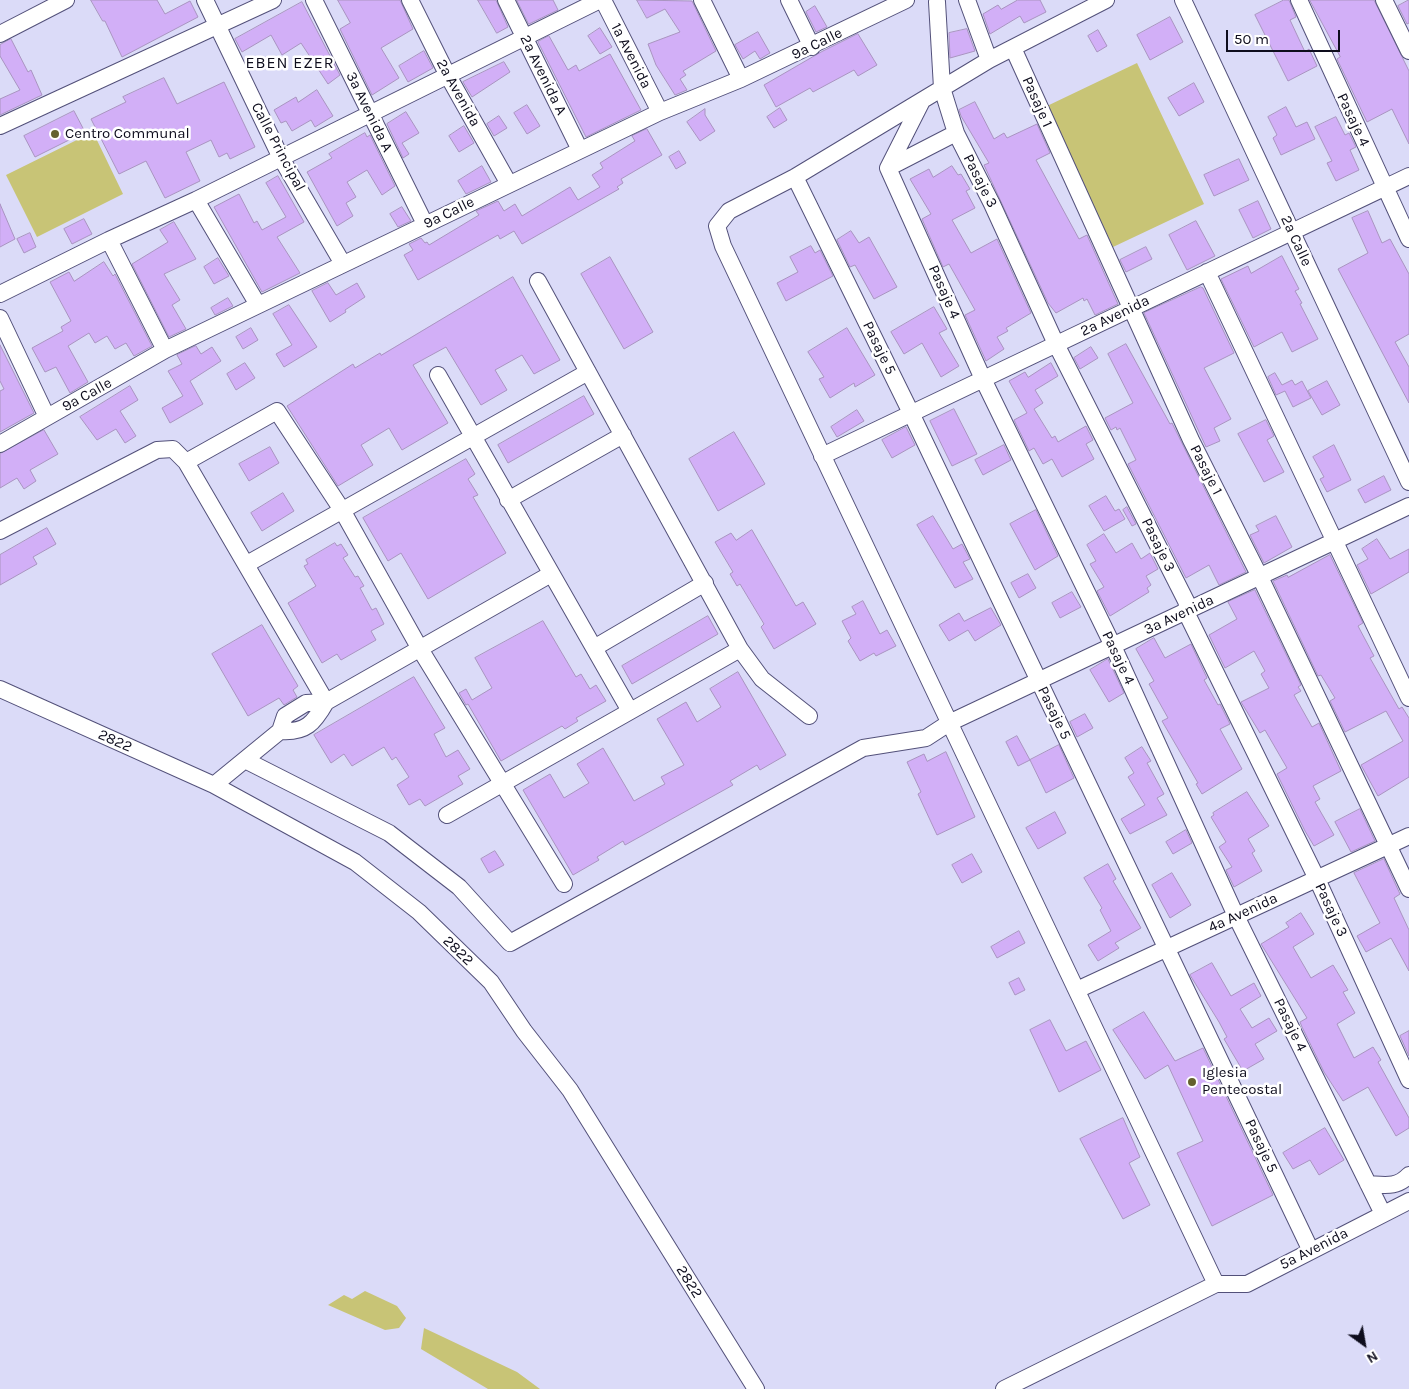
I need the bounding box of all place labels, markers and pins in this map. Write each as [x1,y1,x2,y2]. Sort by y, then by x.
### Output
place label: Centro Communal [65,125,190,143]
marker: Centro Communal [49,128,61,140]
place label: Iglesia Pentecostal [1202,1064,1282,1099]
marker: Iglesia Pentecostal [1186,1076,1198,1088]

